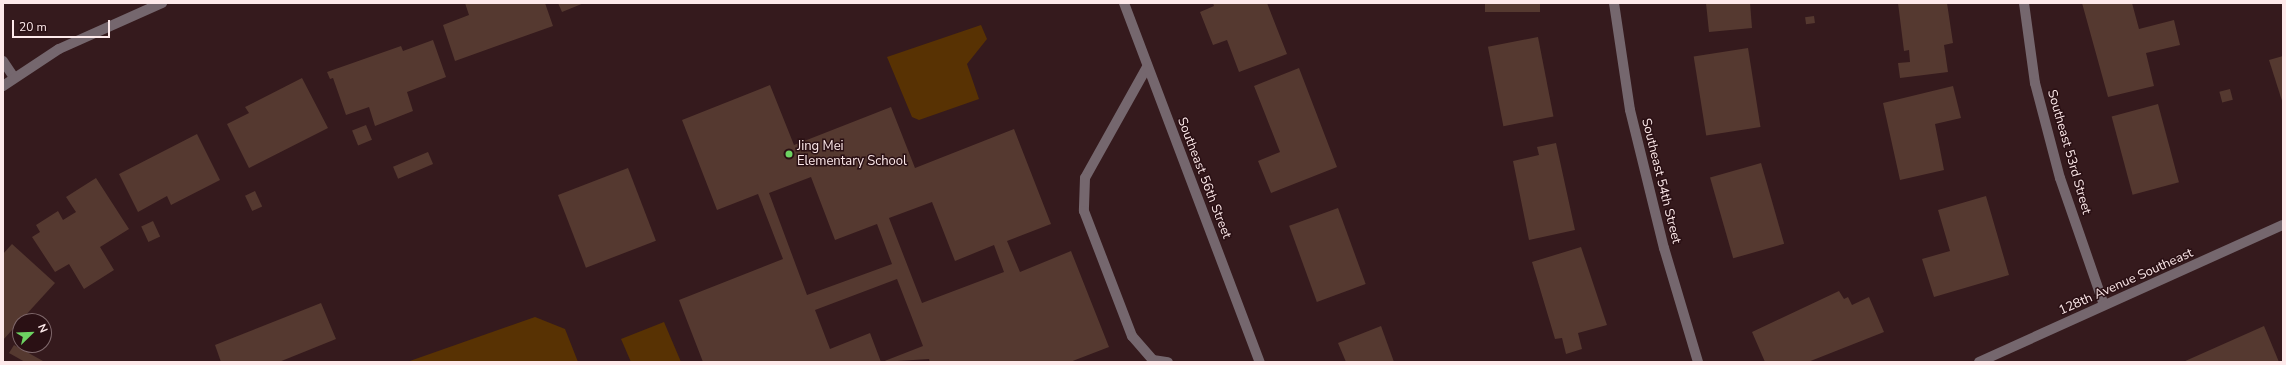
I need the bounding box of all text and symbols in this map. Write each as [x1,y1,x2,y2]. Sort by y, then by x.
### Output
scale bar [14,12,112,38]
text: 20 m [19,19,47,35]
street label: Southeast 53rd Street [2044,88,2094,216]
street label: Southeast 56th Street [1174,115,1234,241]
street label: Southeast 54th Street [1638,117,1684,245]
place label: Jing Mei Elementary School [797,139,907,170]
marker: Jing Mei Elementary School [784,149,794,159]
street label: 128th Avenue Southeast [2056,245,2196,319]
north arrow [12,313,52,353]
text: N [34,322,51,335]

